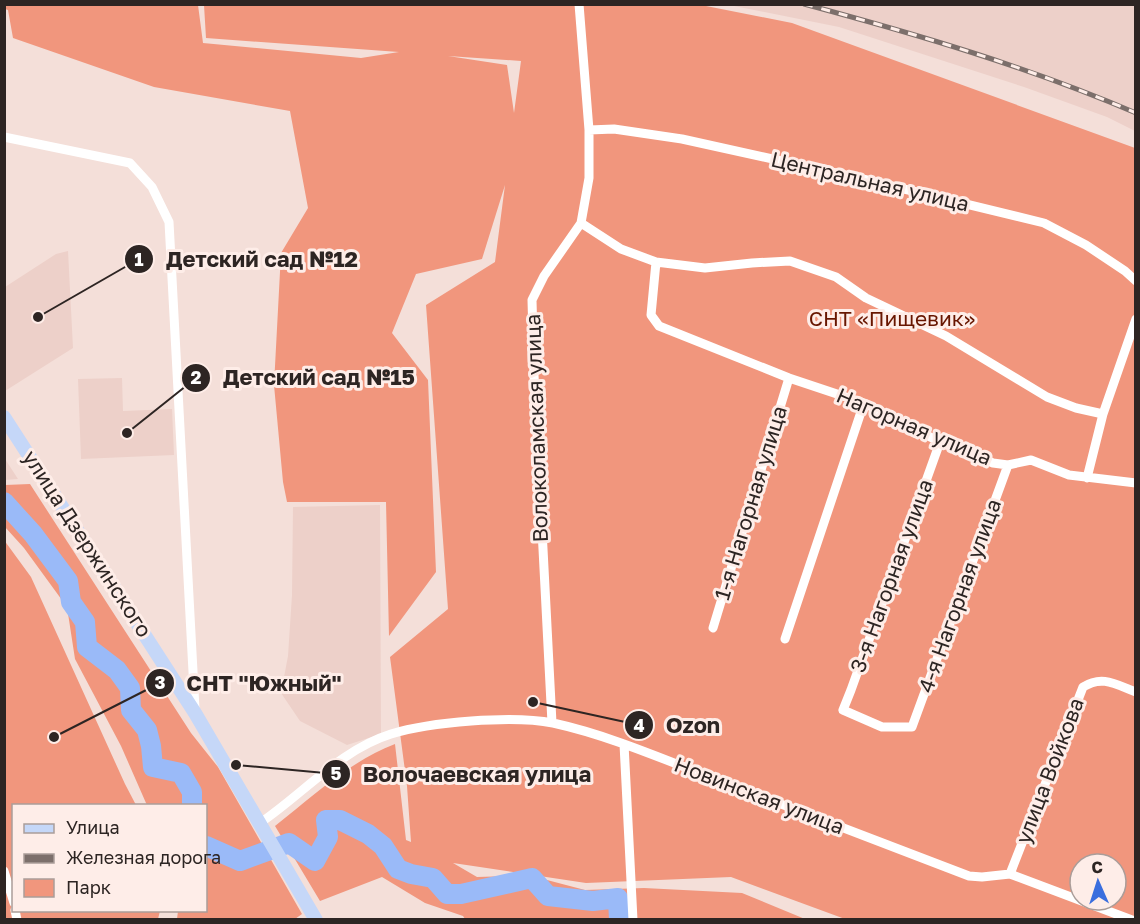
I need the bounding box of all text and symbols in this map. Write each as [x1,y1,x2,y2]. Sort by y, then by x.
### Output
street label: Центральная улица [769,146,972,216]
callout: Детский сад №12 [124,239,370,279]
text: Детский сад №12 [166,245,358,272]
text: 1 [134,248,144,270]
park label: СНТ «Пищевик» [809,305,975,331]
street label: Волоколамская улица [519,313,553,543]
callout: Детский сад №15 [181,358,427,398]
text: Детский сад №15 [223,363,415,390]
text: 2 [191,366,202,388]
street label: Нагорная улица [833,382,996,471]
street label: 1-я Нагорная улица [708,403,792,603]
street label: улица Дзержинского [18,445,158,642]
street label: 3-я Нагорная улица [844,476,938,676]
street label: 4-я Нагорная улица [912,495,1006,696]
callout: СНТ "Южный" [145,663,354,703]
text: СНТ "Южный" [186,669,342,696]
text: 3 [155,671,166,693]
street label: улица Войкова [1009,694,1089,847]
callout: Ozon [624,705,732,745]
text: Ozon [666,711,720,738]
text: 4 [633,714,645,736]
street label: Новинская улица [671,751,848,839]
callout: Волочаевская улица [321,754,604,794]
text: Волочаевская улица [363,760,591,787]
text: 5 [331,762,342,784]
legend [12,804,207,912]
text: Улица [66,816,120,838]
text: Железная дорога [66,846,221,868]
north arrow [1068,852,1128,912]
text: С [1091,857,1103,877]
text: Парк [66,876,111,898]

